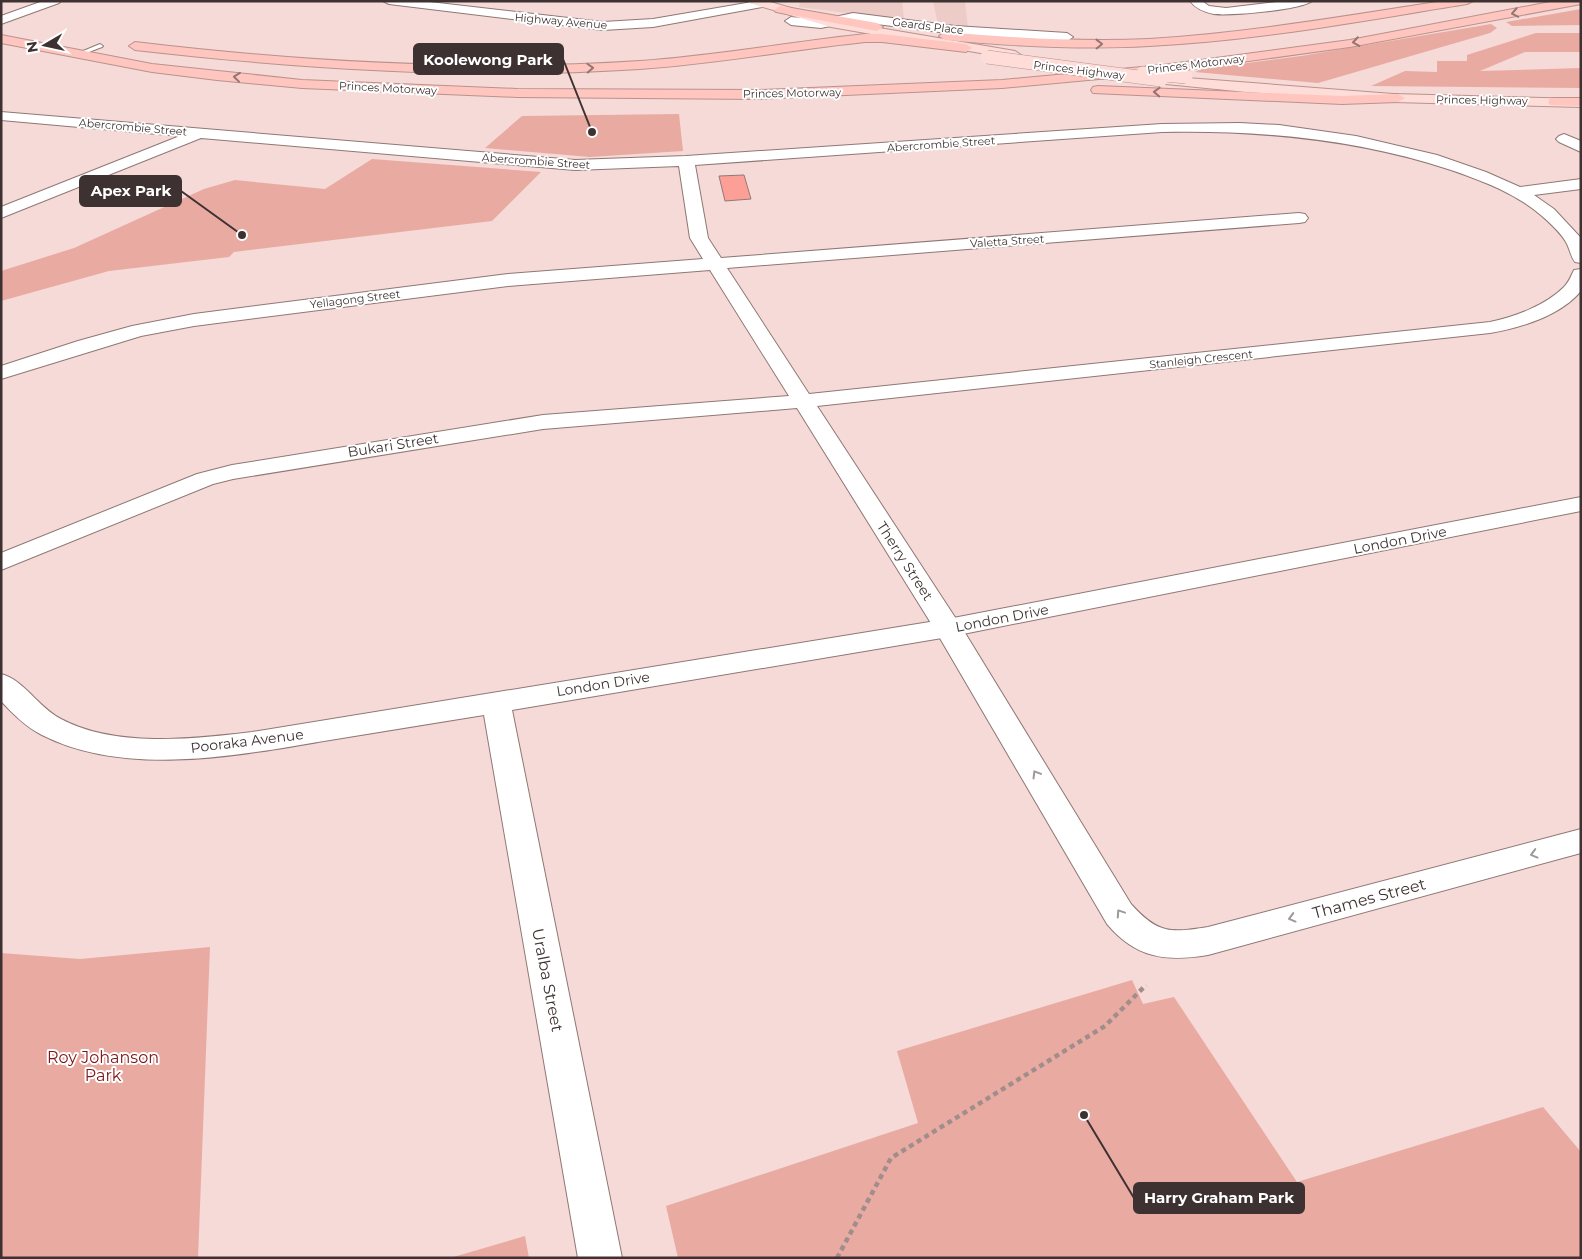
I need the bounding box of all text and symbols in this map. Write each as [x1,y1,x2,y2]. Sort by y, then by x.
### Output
one-way arrow [1511,7,1520,17]
street label: Highway Avenue [514,10,608,32]
street label: Geards Place [892,15,965,37]
north arrow [20,20,70,70]
one-way arrow [1351,36,1360,46]
one-way arrow [1095,39,1103,49]
text: N [22,40,42,54]
callout: Koolewong Park [414,44,563,74]
text: Koolewong Park [423,50,553,69]
street label: Princes Motorway [1146,51,1246,77]
street label: Princes Highway [1033,57,1125,83]
one-way arrow [586,62,594,73]
one-way arrow [233,72,241,83]
street label: Princes Motorway [339,78,437,98]
street label: Princes Motorway [743,85,841,101]
one-way arrow [1152,86,1160,97]
street label: Princes Highway [1436,92,1528,108]
street label: Abercrombie Street [78,115,188,139]
street label: Abercrombie Street [886,133,996,155]
street label: Abercrombie Street [481,150,591,172]
callout: Apex Park [80,176,181,206]
text: Apex Park [90,181,171,200]
street label: Valetta Street [969,231,1045,251]
street label: Yellagong Street [309,286,402,311]
street label: Stanleigh Crescent [1149,347,1254,371]
street label: Bukari Street [346,429,440,461]
street label: Therry Street [873,518,937,604]
street label: London Drive [1352,522,1448,558]
street label: London Drive [954,600,1050,636]
street label: London Drive [555,668,651,700]
street label: Pooraka Avenue [189,725,305,757]
one-way arrow [1032,771,1042,780]
one-way arrow [1529,848,1538,859]
street label: Thames Street [1310,874,1428,923]
one-way arrow [1117,910,1126,919]
one-way arrow [1289,913,1297,923]
street label: Uralba Street [528,927,567,1034]
park label: Roy Johanson Park [47,1048,159,1085]
callout: Harry Graham Park [1134,1183,1304,1213]
text: Harry Graham Park [1144,1188,1294,1207]

